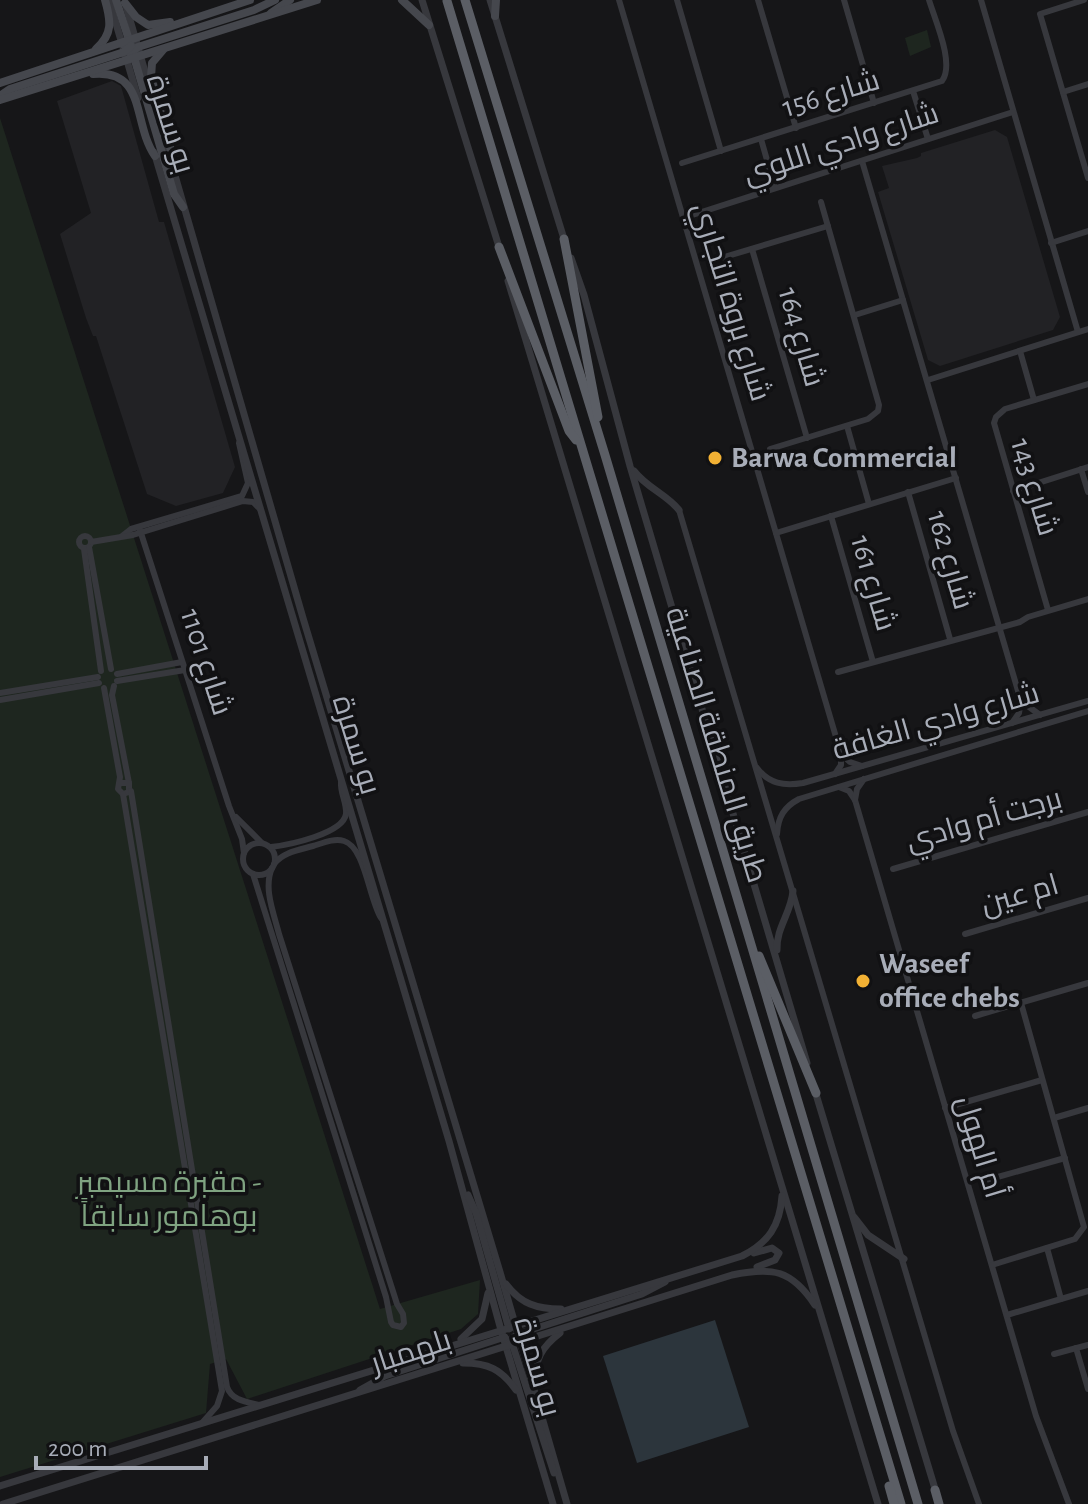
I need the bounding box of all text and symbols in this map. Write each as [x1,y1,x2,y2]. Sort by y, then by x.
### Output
street label: شارع 156 [779,65,884,127]
street label: بو سمرة [140,71,199,177]
street label: شارع وادي اللوي [740,98,945,196]
street label: شارع بروة التجاري [680,199,775,407]
street label: شارع 164 [769,284,829,391]
street label: شارع 143 [1001,435,1063,540]
place label: Barwa Commercial [731,443,957,473]
marker: Barwa Commercial [706,449,724,467]
street label: شارع 162 [918,507,978,614]
street label: شارع 161 [841,532,901,635]
street label: طريق المنطقة الصناعية [658,604,772,887]
street label: شارع 1101 [171,605,237,720]
street label: شارع وادي الغافة [829,678,1045,773]
street label: بو سمرة [326,692,385,798]
street label: برجت أم وادي [901,779,1067,863]
street label: ام عين [978,870,1063,924]
place label: Waseef office chebs [879,949,1020,1013]
marker: Waseef office chebs [854,972,872,990]
street label: أم الهول [946,1091,1015,1203]
park label: مقبرة مسيمير - بوهامور سابقاً [75,1168,261,1233]
street label: بو سمرة [508,1314,565,1420]
street label: بلهمبار [365,1325,456,1382]
scale bar [36,1420,206,1470]
text: 200 m [48,1437,107,1461]

